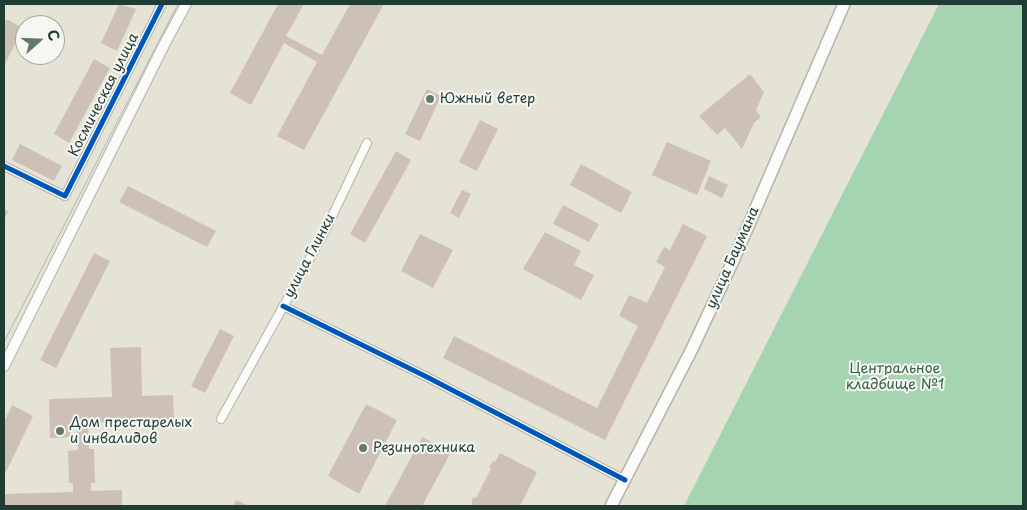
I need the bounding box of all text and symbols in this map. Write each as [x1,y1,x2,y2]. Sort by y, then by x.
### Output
north arrow [15,15,65,65]
text: С [42,27,65,44]
street label: Космическая улица [66,30,142,160]
place label: Южный ветер [440,91,535,107]
marker: Южный ветер [424,93,436,105]
street label: улица Баумана [703,205,763,311]
street label: улица Глинки [281,211,339,301]
park label: Центральное кладбище №1 [846,361,944,394]
place label: Дом престарелых и инвалидов [70,415,192,448]
marker: Дом престарелых и инвалидов [54,425,66,437]
place label: Резинотехника [373,440,475,456]
marker: Резинотехника [357,442,369,454]

